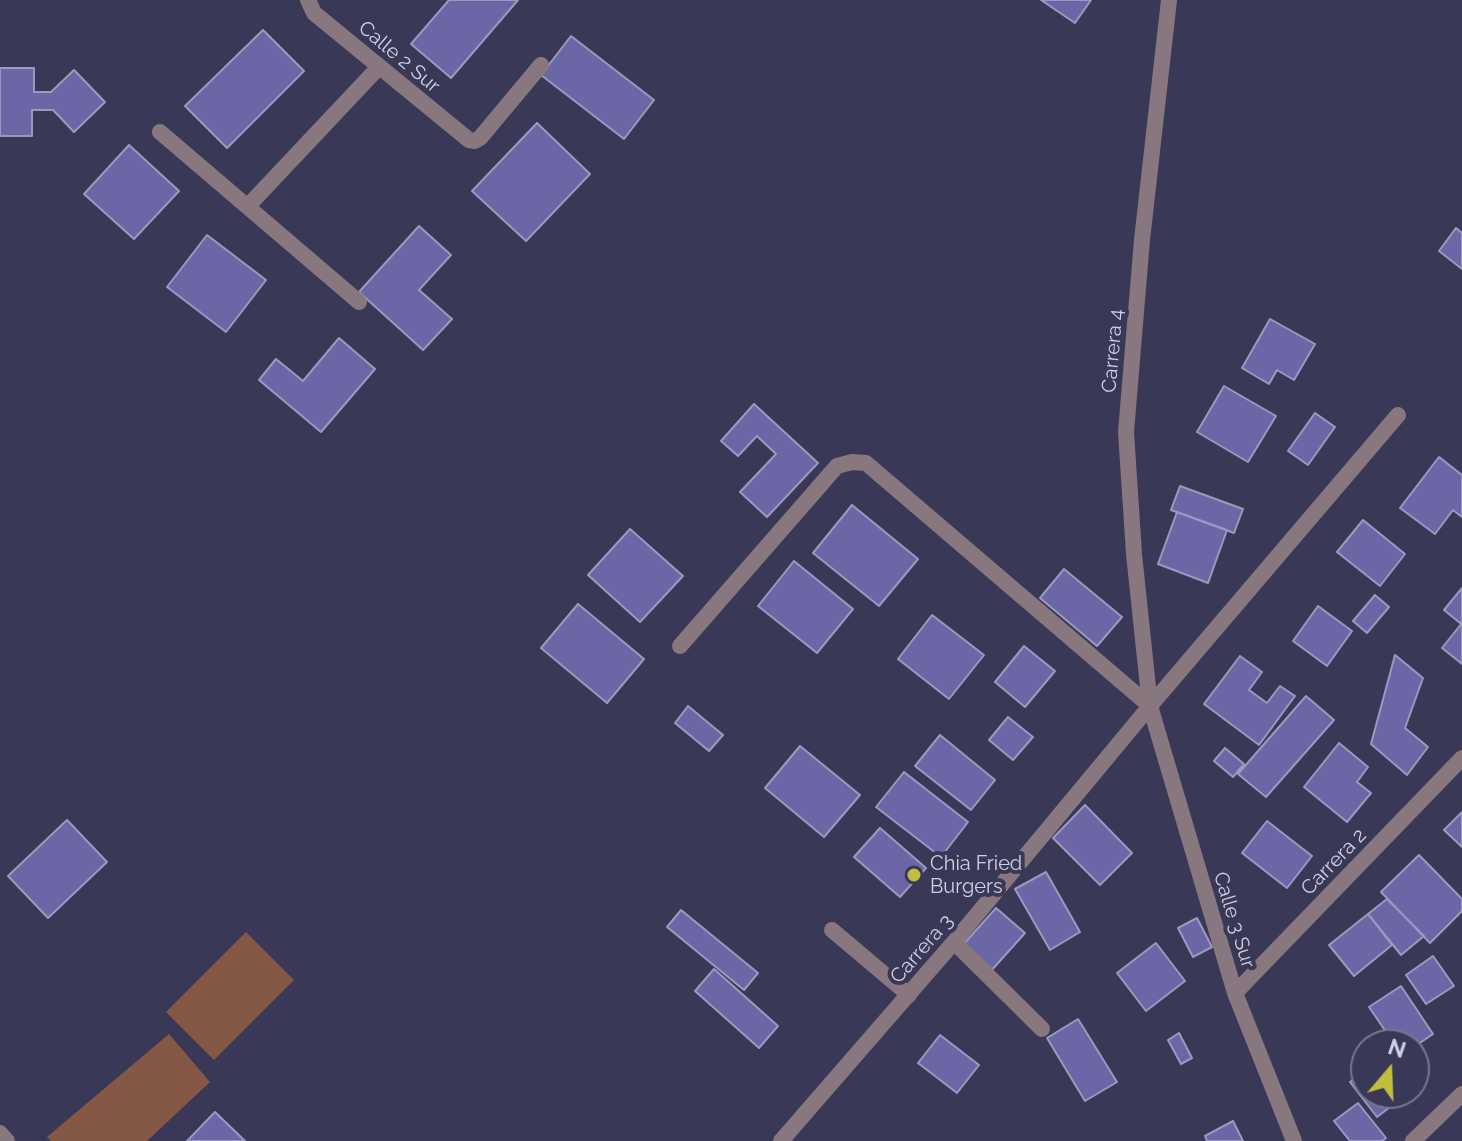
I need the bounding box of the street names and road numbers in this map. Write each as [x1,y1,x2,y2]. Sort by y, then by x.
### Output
street label: Calle 2 Sur [353,16,445,98]
street label: Carrera 4 [1097,308,1129,394]
street label: Carrera 2 [1296,824,1372,900]
street label: Calle 3 Sur [1208,869,1260,971]
street label: Carrera 3 [885,910,959,988]

